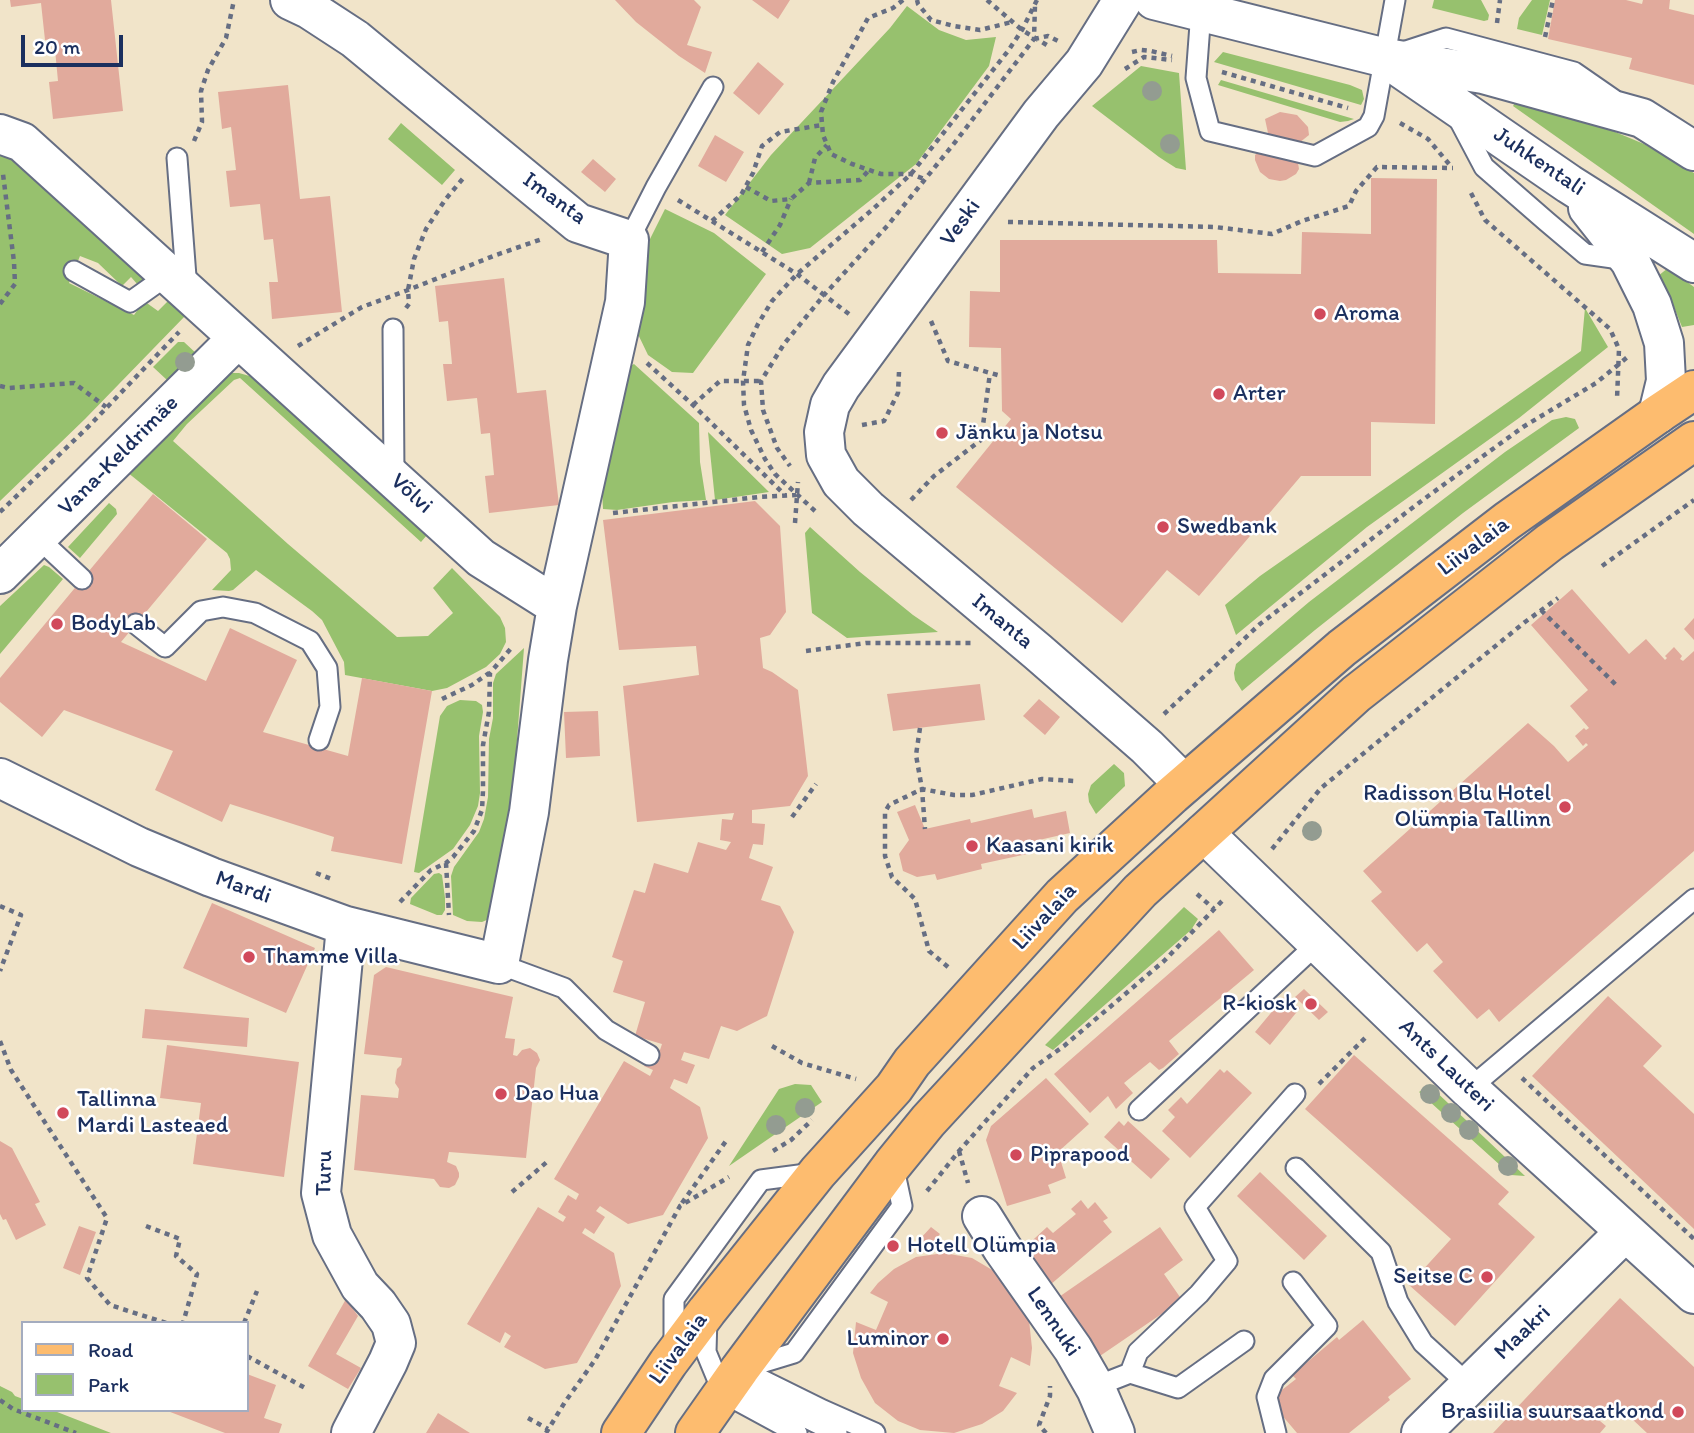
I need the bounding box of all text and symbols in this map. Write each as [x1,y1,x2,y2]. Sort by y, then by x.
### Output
scale bar [24,21,126,65]
text: 20 m [34,34,80,59]
street label: Juhkentali [1488,121,1590,203]
street label: Imanta [517,167,591,231]
street label: Veski [935,194,987,252]
place label: Aroma [1334,300,1399,328]
marker: Aroma [1312,306,1328,322]
place label: Arter [1233,380,1286,408]
marker: Arter [1211,386,1227,402]
street label: Vana-Keldrimäe [53,390,185,522]
place label: Jänku ja Notsu [956,419,1103,447]
marker: Jänku ja Notsu [934,425,950,441]
street label: Võlvi [384,468,438,520]
street label: Liivalaia [1433,511,1515,583]
place label: Swedbank [1177,513,1277,541]
marker: Swedbank [1155,519,1171,535]
street label: Imanta [966,588,1038,656]
place label: BodyLab [71,610,156,638]
marker: BodyLab [49,616,65,632]
place label: Radisson Blu Hotel Olümpia Tallinn [1363,780,1551,834]
marker: Radisson Blu Hotel Olümpia Tallinn [1557,799,1573,815]
place label: Kaasani kirik [986,832,1114,860]
marker: Kaasani kirik [964,838,980,854]
street label: Mardi [211,865,275,911]
street label: Liivalaia [1007,877,1083,957]
place label: Thamme Villa [263,943,398,971]
marker: Thamme Villa [241,949,257,965]
place label: R-kiosk [1222,990,1297,1018]
marker: R-kiosk [1303,996,1319,1012]
street label: Ants Lauteri [1392,1014,1500,1118]
place label: Dao Hua [515,1080,599,1108]
place label: Tallinna Mardi Lasteaed [77,1086,228,1140]
marker: Dao Hua [493,1086,509,1102]
marker: Tallinna Mardi Lasteaed [55,1105,71,1121]
place label: Piprapood [1030,1141,1129,1169]
marker: Piprapood [1008,1147,1024,1163]
street label: Turu [311,1150,339,1196]
place label: Hotell Olümpia [907,1232,1056,1260]
marker: Hotell Olümpia [885,1238,901,1254]
place label: Seitse C [1393,1263,1473,1291]
marker: Seitse C [1479,1269,1495,1285]
street label: Lennuki [1020,1282,1086,1362]
street label: Maakri [1489,1300,1557,1366]
street label: Liivalaia [644,1308,714,1390]
legend [21,1321,248,1412]
place label: Luminor [847,1325,929,1353]
marker: Luminor [935,1331,951,1347]
text: Road [88,1337,133,1362]
text: Park [88,1372,129,1397]
place label: Brasiilia suursaatkond [1441,1398,1664,1426]
marker: Brasiilia suursaatkond [1670,1404,1686,1420]

